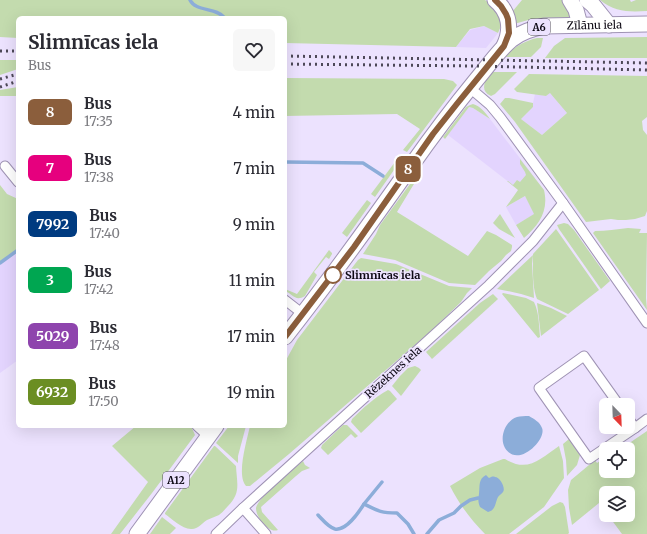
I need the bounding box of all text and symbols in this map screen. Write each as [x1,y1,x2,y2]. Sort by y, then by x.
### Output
street label: Zīlānu iela [567,17,622,33]
road number: A6 [528,19,550,35]
button: heart [233,29,275,71]
text: Slimnīcas iela [28,30,158,54]
text: Bus [28,57,51,74]
text: Bus [84,94,112,113]
text: 8 [46,103,54,121]
text: 4 min [233,103,275,122]
text: 17:35 [84,113,113,130]
text: Bus [84,150,112,169]
line badge: 8 [395,156,421,182]
text: 7 [46,159,54,177]
text: 7 min [233,159,275,178]
text: 8 [404,160,412,178]
text: 17:38 [84,169,114,186]
text: Bus [89,206,117,225]
text: 7992 [36,215,69,233]
text: 9 min [233,215,275,234]
text: 17:40 [89,225,120,242]
text: Bus [84,262,112,281]
marker: Slimnīcas iela [324,266,342,284]
place label: Slimnīcas iela [345,268,420,282]
text: 3 [46,271,54,289]
text: 11 min [229,271,275,290]
text: 17:42 [84,281,114,298]
text: Bus [90,318,117,337]
text: 5029 [36,327,70,345]
text: 17 min [227,327,275,346]
text: 17:48 [90,337,120,354]
street label: Rēzeknes iela [362,343,424,401]
text: Bus [88,374,116,393]
text: 6932 [36,383,68,401]
text: 19 min [227,383,275,402]
text: 17:50 [88,393,119,410]
north arrow [599,398,635,434]
map controls [599,398,635,522]
button: locate [599,442,635,478]
road number: A12 [163,472,189,488]
button: layers [599,486,635,522]

